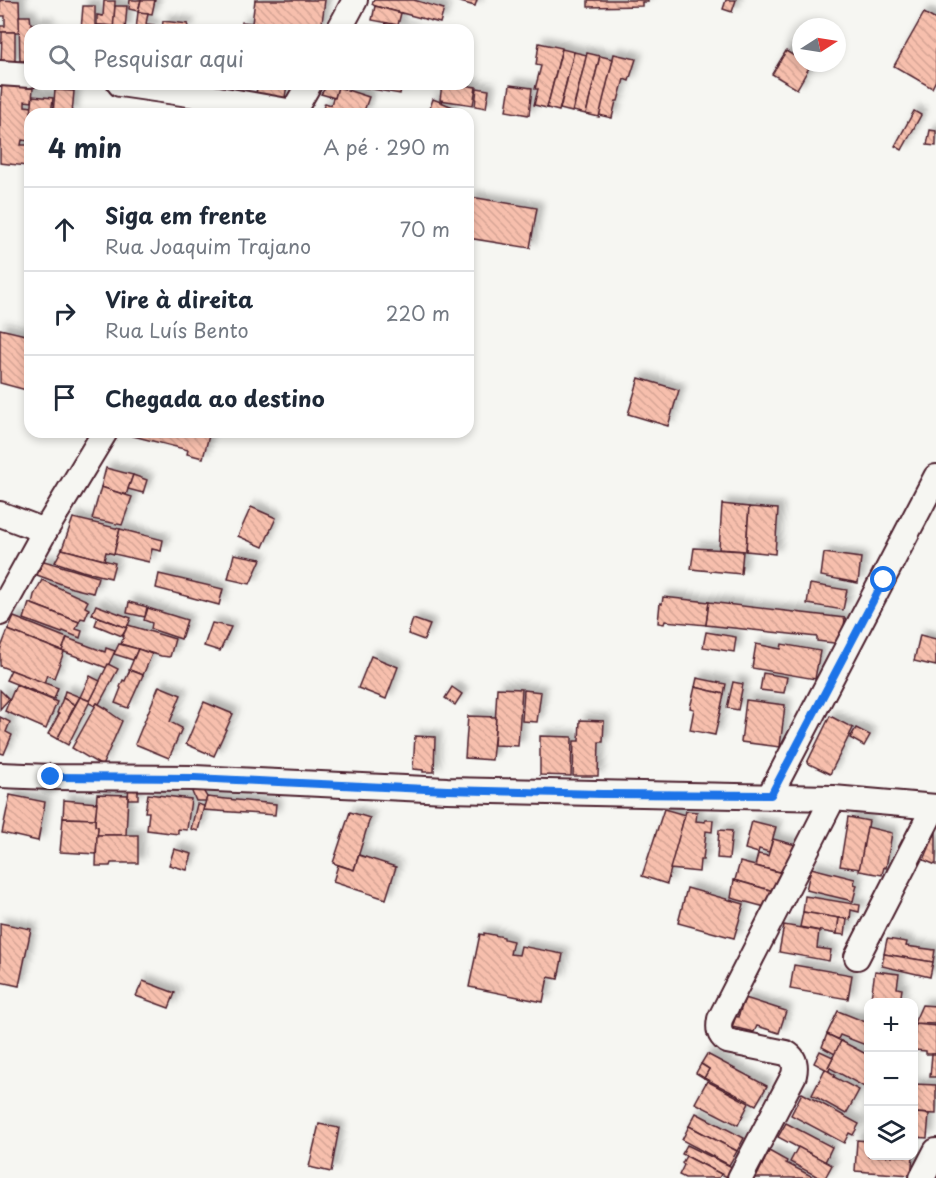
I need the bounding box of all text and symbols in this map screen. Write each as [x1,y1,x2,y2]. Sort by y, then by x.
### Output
north arrow [792,18,846,72]
search box [24,24,474,90]
icon: search [45,41,78,74]
text: Pesquisar aqui [93,41,244,74]
text: 4 min [48,128,122,167]
text: A pé · 290 m [323,132,450,162]
text: Siga em frente [105,198,267,231]
icon: ahead [48,213,81,246]
text: 70 m [400,214,450,244]
text: Rua Joaquim Trajano [105,231,311,261]
text: Vire à direita [105,282,253,315]
icon: right [48,297,81,330]
text: 220 m [386,298,450,328]
text: Rua Luís Bento [105,315,249,345]
icon: arrive [48,381,81,414]
text: Chegada ao destino [105,381,325,414]
route start [870,566,896,592]
route end [37,763,63,789]
map controls [864,998,918,1160]
button: + [864,998,918,1052]
button: − [864,1052,918,1106]
button: layers [864,1106,918,1160]

